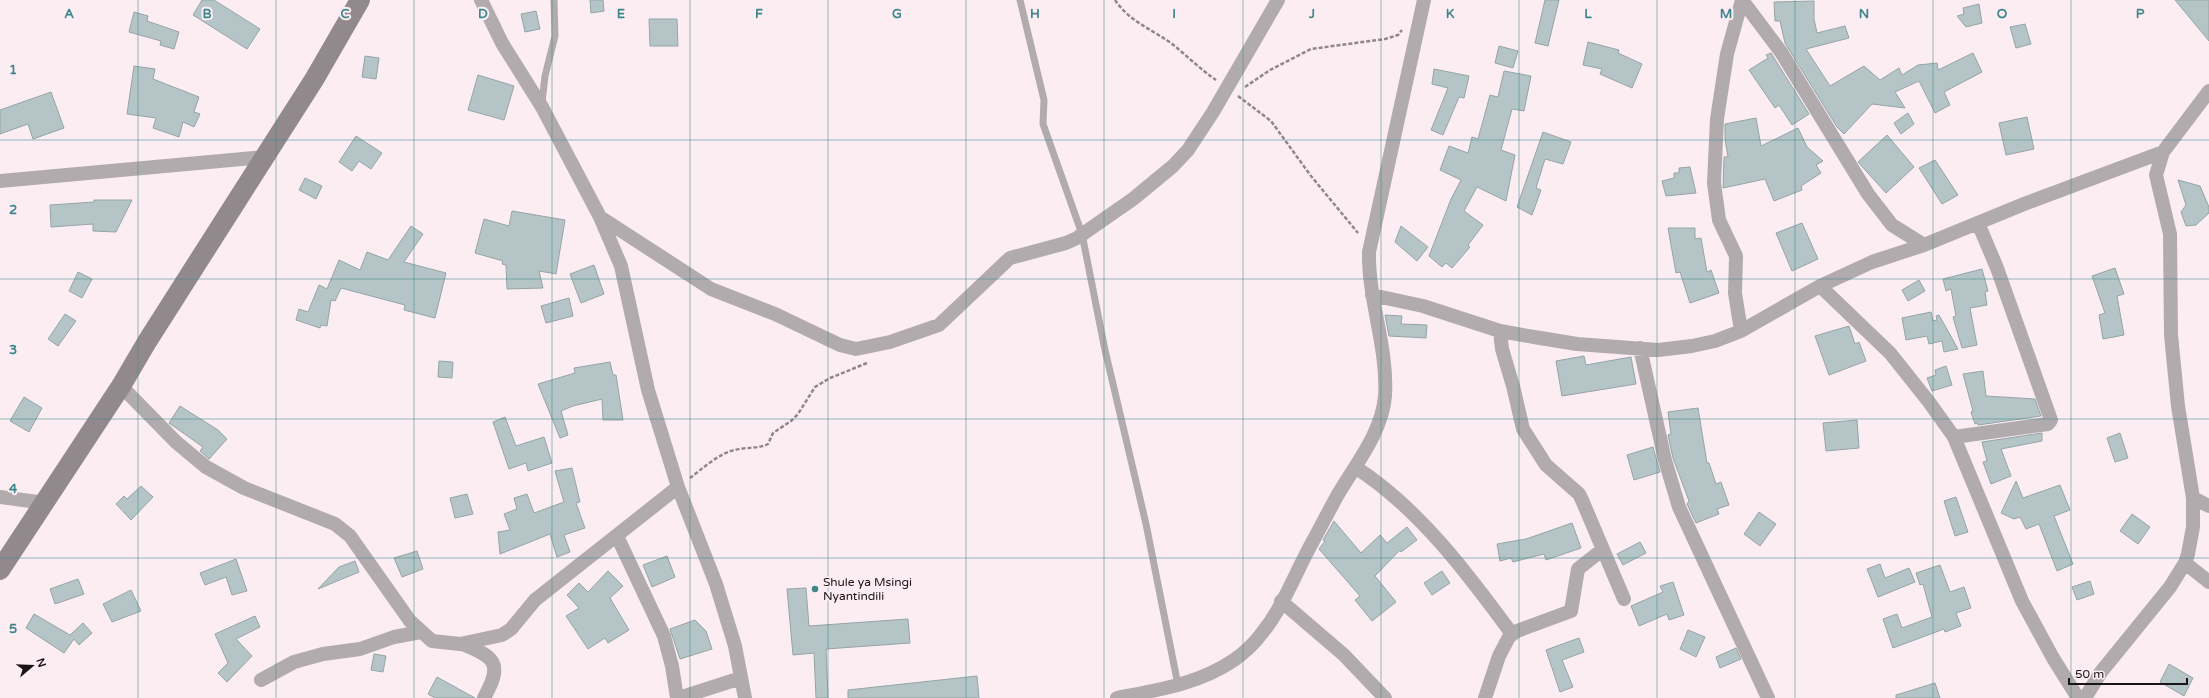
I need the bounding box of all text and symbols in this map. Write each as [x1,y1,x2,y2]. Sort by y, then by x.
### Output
text: A [64,6,74,22]
text: B [202,6,212,22]
text: C [340,6,350,22]
text: D [478,6,488,22]
text: E [617,6,625,22]
text: F [755,6,763,22]
text: G [892,6,902,22]
text: H [1030,6,1040,22]
text: I [1172,6,1176,22]
text: J [1308,6,1315,22]
text: K [1446,6,1455,22]
text: L [1584,6,1592,22]
text: M [1720,6,1732,22]
text: N [1859,6,1869,22]
text: O [1997,6,2008,22]
text: P [2136,6,2145,22]
text: 1 [9,62,17,78]
text: 2 [9,202,17,218]
text: 3 [9,342,17,358]
text: 4 [9,481,18,497]
place label: Shule ya Msingi Nyantindili [823,575,912,603]
marker: Shule ya Msingi Nyantindili [810,584,820,594]
text: 5 [9,621,17,637]
north arrow [12,646,52,686]
text: N [33,657,49,669]
scale bar [2069,660,2187,686]
text: 50 m [2075,667,2104,681]

